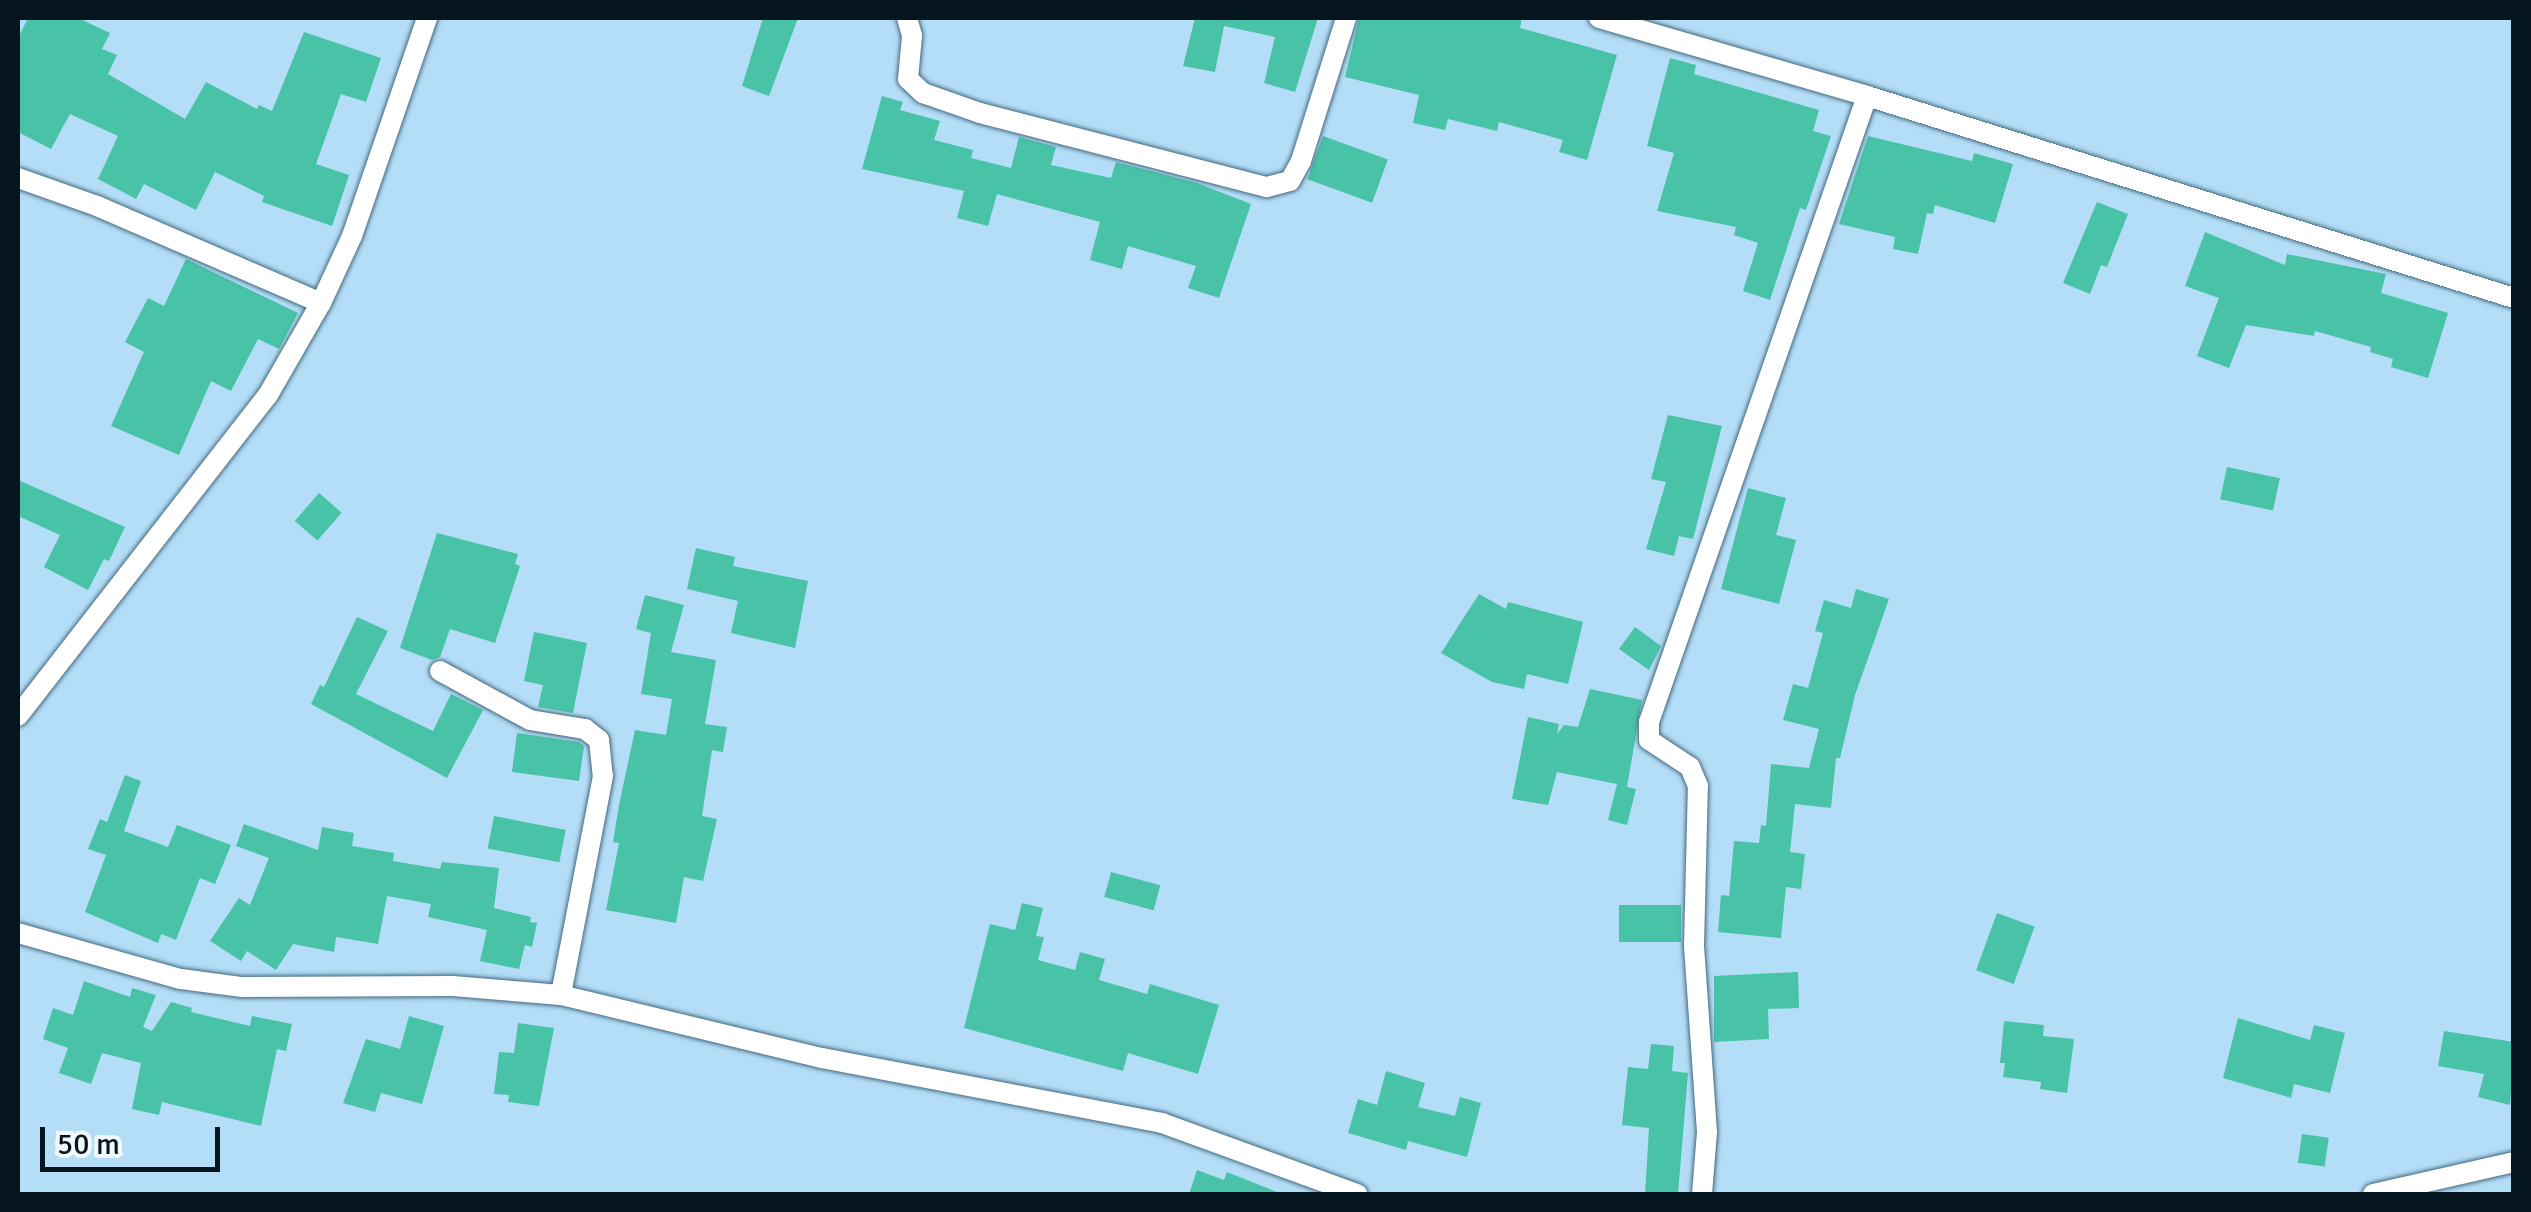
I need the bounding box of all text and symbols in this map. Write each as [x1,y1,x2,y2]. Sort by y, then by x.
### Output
scale bar [45,1107,225,1169]
text: 50 m [57,1126,120,1163]

